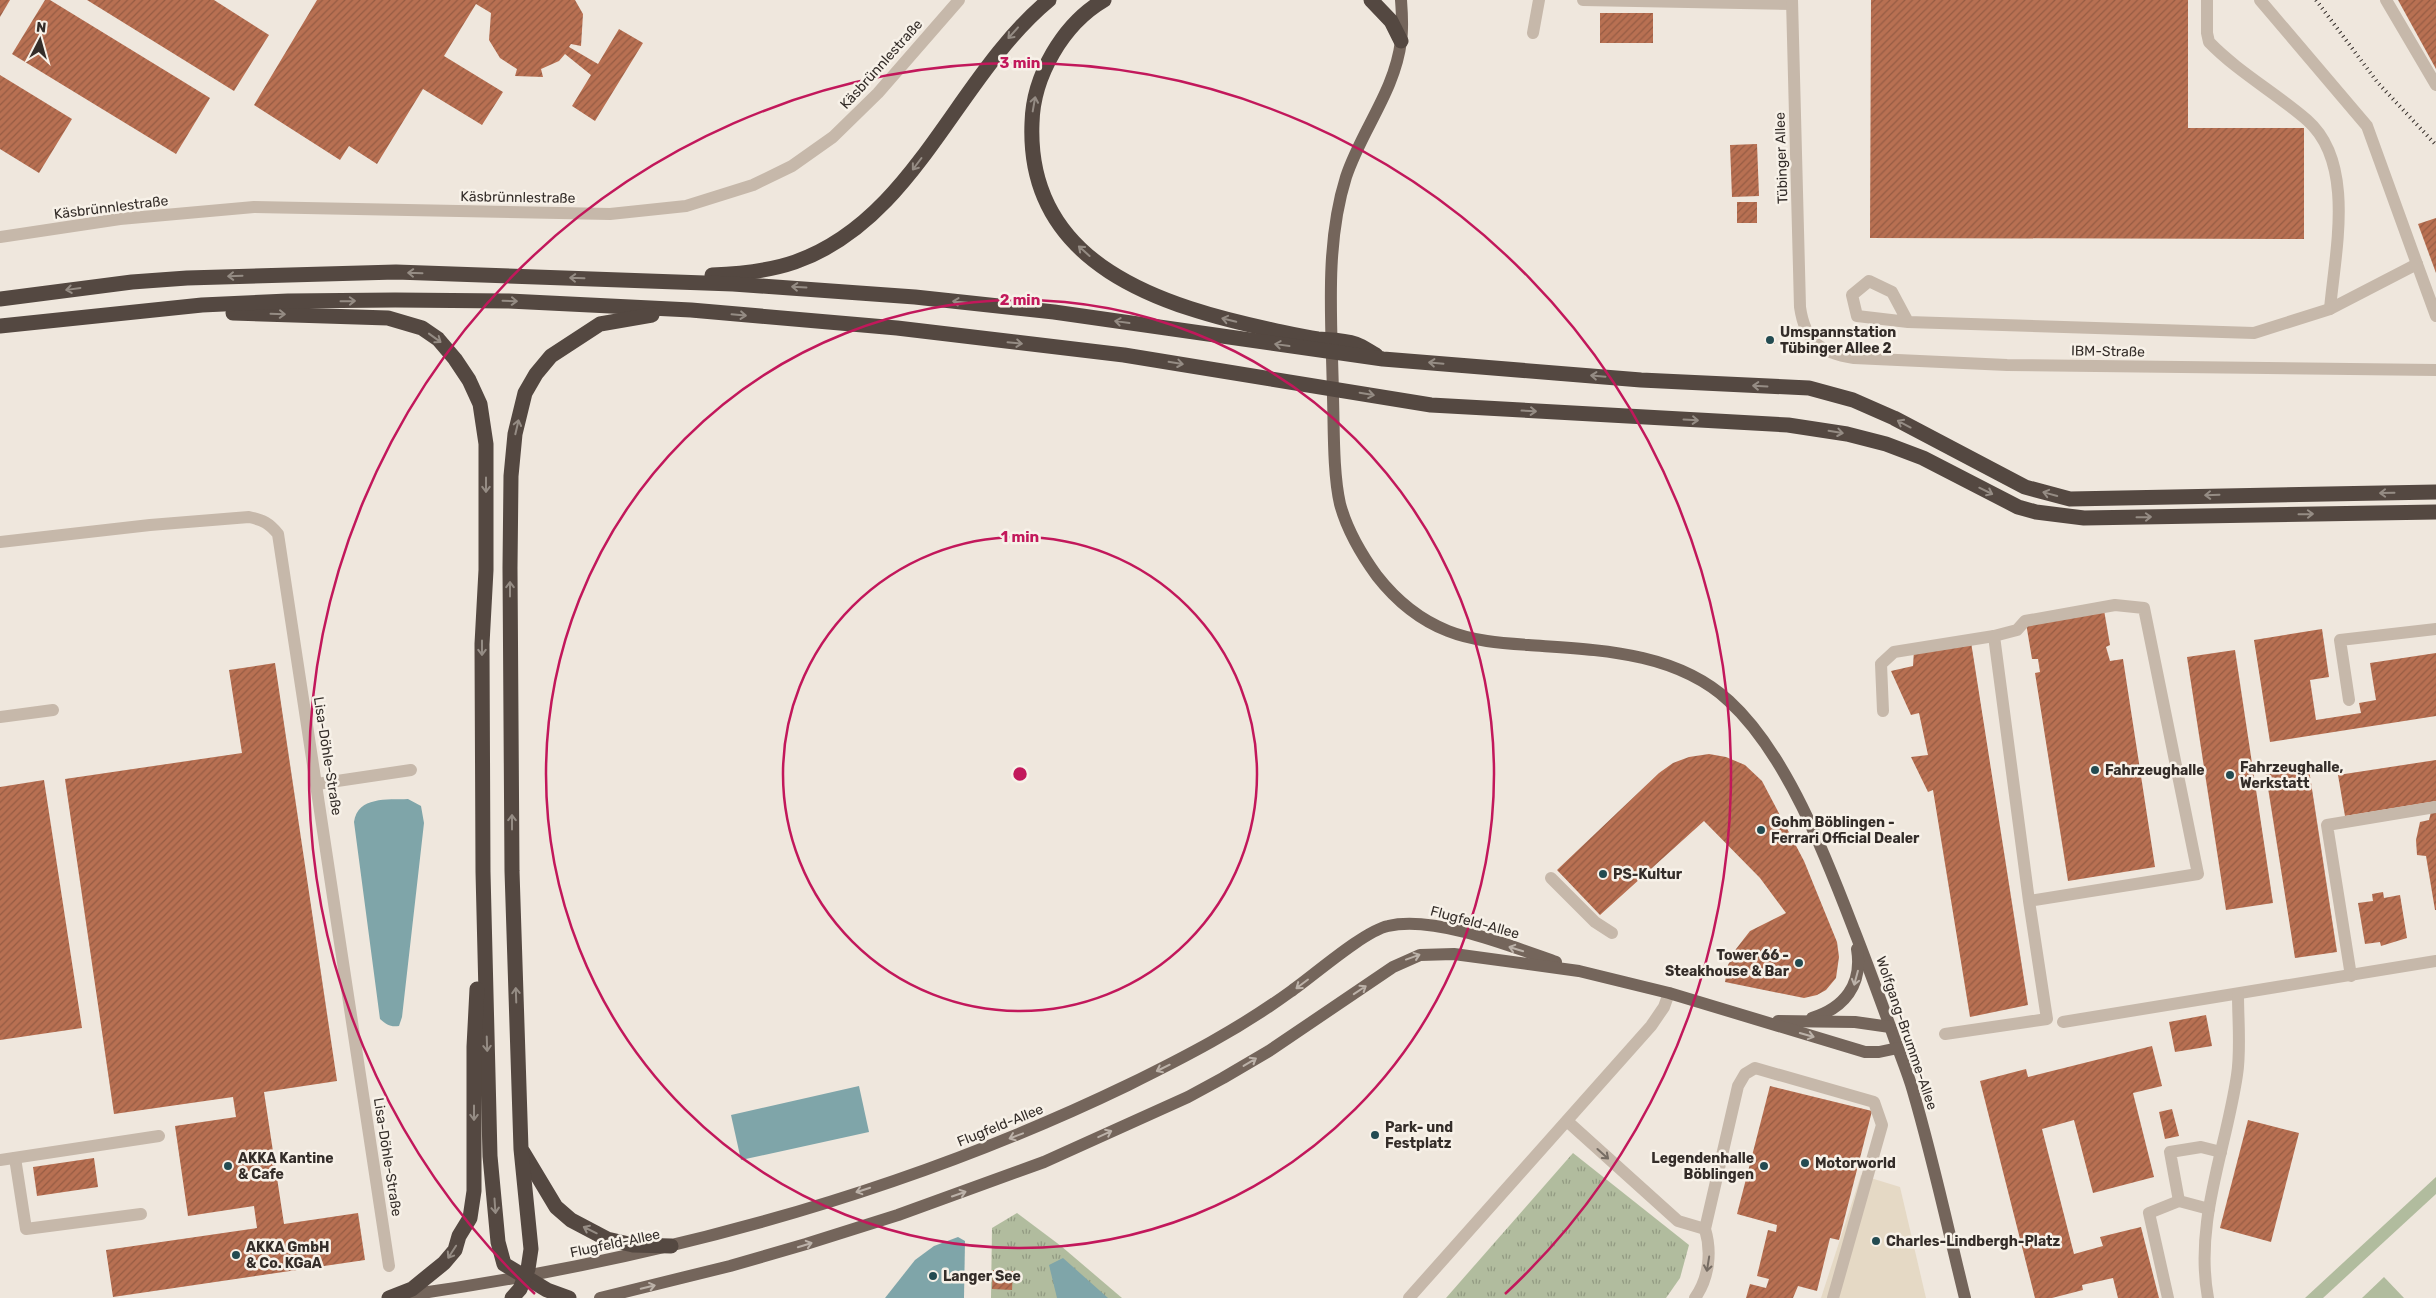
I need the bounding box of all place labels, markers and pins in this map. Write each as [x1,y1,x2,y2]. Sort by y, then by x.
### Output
place label: Umspannstation Tübinger Allee 2 [1780,324,1896,357]
marker: Umspannstation Tübinger Allee 2 [1764,334,1776,346]
place label: Fahrzeughalle, Werkstatt [2240,759,2344,792]
place label: Fahrzeughalle [2105,762,2205,779]
marker: Fahrzeughalle [2089,764,2101,776]
centre of rings [1011,765,1029,783]
marker: Fahrzeughalle, Werkstatt [2224,769,2236,781]
place label: Gohm Böblingen - Ferrari Official Dealer [1771,814,1920,847]
marker: Gohm Böblingen - Ferrari Official Dealer [1755,824,1767,836]
place label: PS-Kultur [1613,866,1683,883]
marker: PS-Kultur [1597,868,1609,880]
place label: Tower 66 - Steakhouse & Bar [1665,947,1790,980]
marker: Tower 66 - Steakhouse & Bar [1793,957,1805,969]
place label: Park- und Festplatz [1385,1119,1453,1152]
marker: Park- und Festplatz [1369,1129,1381,1141]
place label: AKKA Kantine & Cafe [238,1150,333,1183]
place label: Legendenhalle Böblingen [1651,1150,1754,1183]
place label: Motorworld [1815,1155,1896,1172]
marker: Motorworld [1799,1157,1811,1169]
marker: AKKA Kantine & Cafe [222,1160,234,1172]
marker: Legendenhalle Böblingen [1758,1160,1770,1172]
place label: Charles-Lindbergh-Platz [1886,1233,2061,1250]
marker: Charles-Lindbergh-Platz [1870,1235,1882,1247]
place label: AKKA GmbH & Co. KGaA [246,1239,329,1272]
marker: AKKA GmbH & Co. KGaA [230,1249,242,1261]
place label: Langer See [943,1268,1021,1285]
marker: Langer See [927,1270,939,1282]

